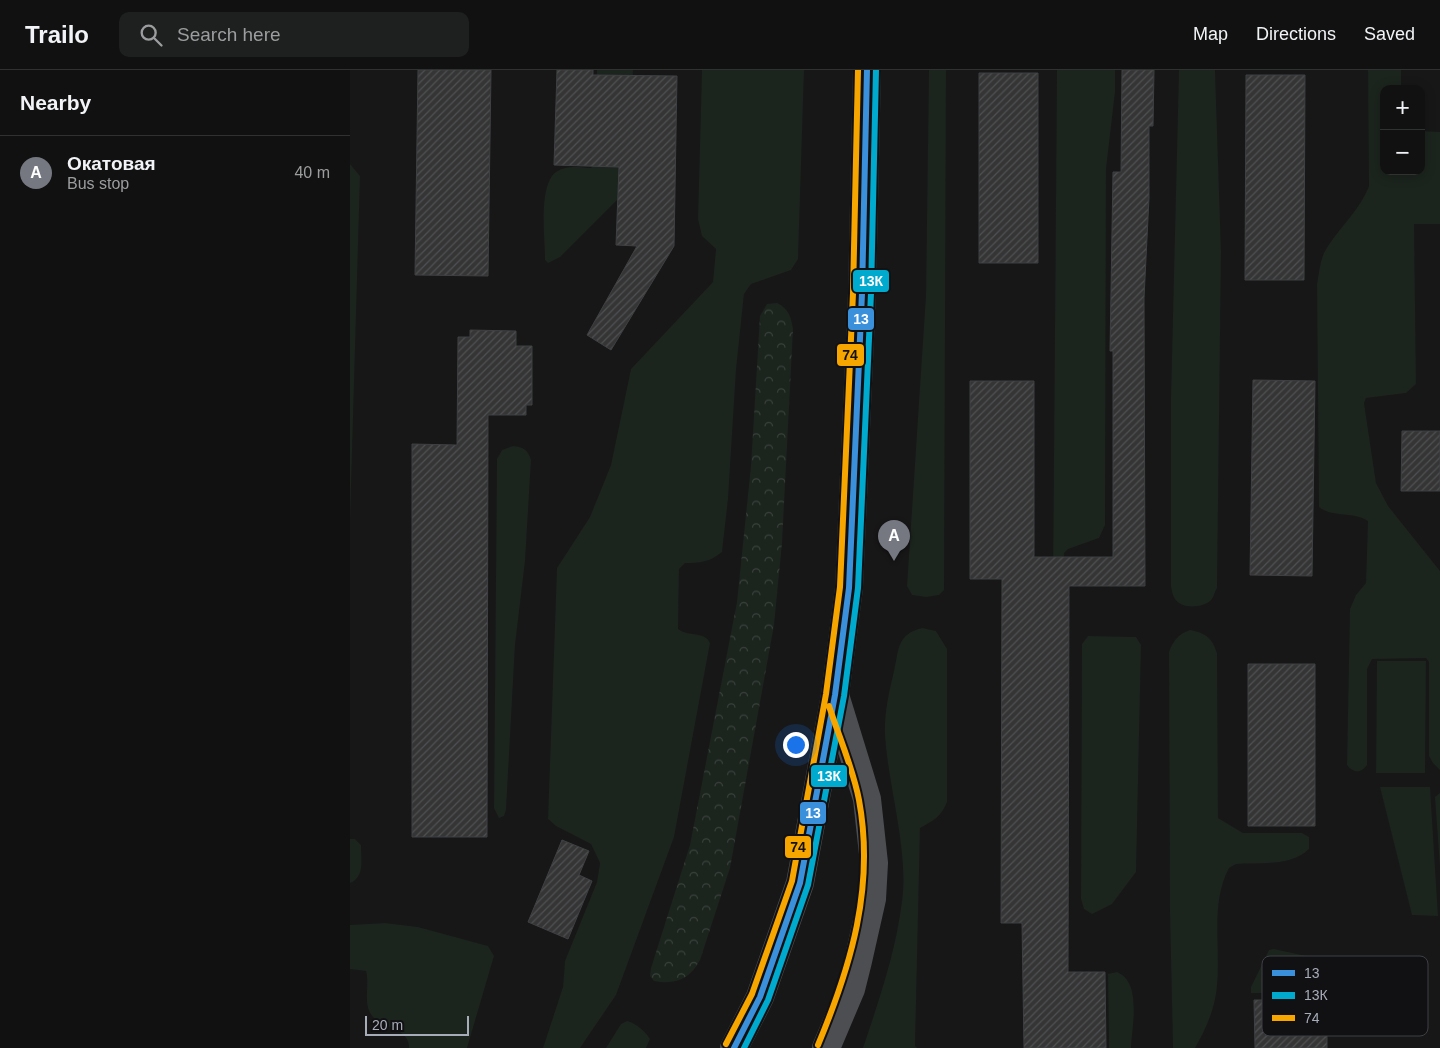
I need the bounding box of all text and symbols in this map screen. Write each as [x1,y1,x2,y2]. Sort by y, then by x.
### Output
search box [119,12,469,57]
text: Trailo [25,21,89,48]
icon: search [137,21,165,49]
text: Search here [177,24,281,45]
text: Map [1193,24,1228,44]
text: Directions [1256,24,1336,44]
text: Saved [1364,24,1415,44]
map controls [1380,85,1425,175]
button: + [1380,85,1425,130]
text: Nearby [20,91,91,114]
button: − [1380,130,1425,175]
text: Окатовая [67,153,156,174]
text: A [30,164,42,181]
text: 40 m [294,164,330,181]
text: Bus stop [67,175,129,192]
line badge: 13К [852,269,890,293]
text: 13К [859,273,884,289]
line badge: 13 [847,307,875,331]
text: 13 [853,311,869,327]
line badge: 74 [836,343,865,367]
text: 74 [842,347,858,363]
pin: A [878,520,910,561]
your location [783,732,809,758]
line badge: 13К [810,764,848,788]
text: 13К [817,768,842,784]
line badge: 13 [799,801,827,825]
text: 13 [805,805,821,821]
line badge: 74 [784,835,812,859]
text: 74 [790,839,806,855]
legend [1262,956,1428,1036]
text: 13 [1304,965,1320,981]
text: 13К [1304,987,1329,1003]
text: 74 [1304,1010,1320,1026]
scale bar [365,1013,469,1036]
text: 20 m [372,1017,403,1033]

